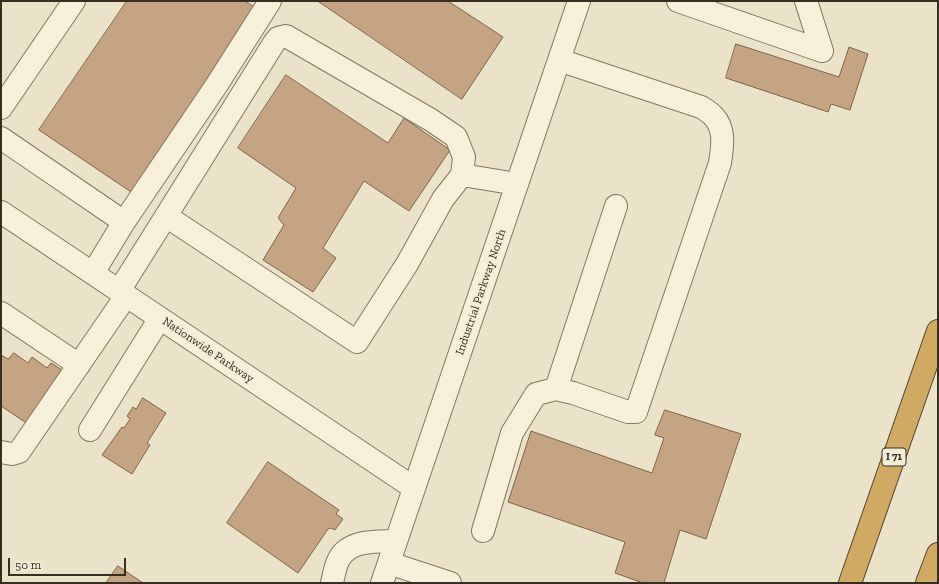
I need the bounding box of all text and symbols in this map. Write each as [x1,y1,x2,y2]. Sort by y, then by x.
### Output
street label: Industrial Parkway North [453,227,509,357]
street label: Nationwide Parkway [160,314,256,386]
road number: I 71 [882,448,906,466]
scale bar [10,550,128,576]
text: 50 m [15,558,41,572]

